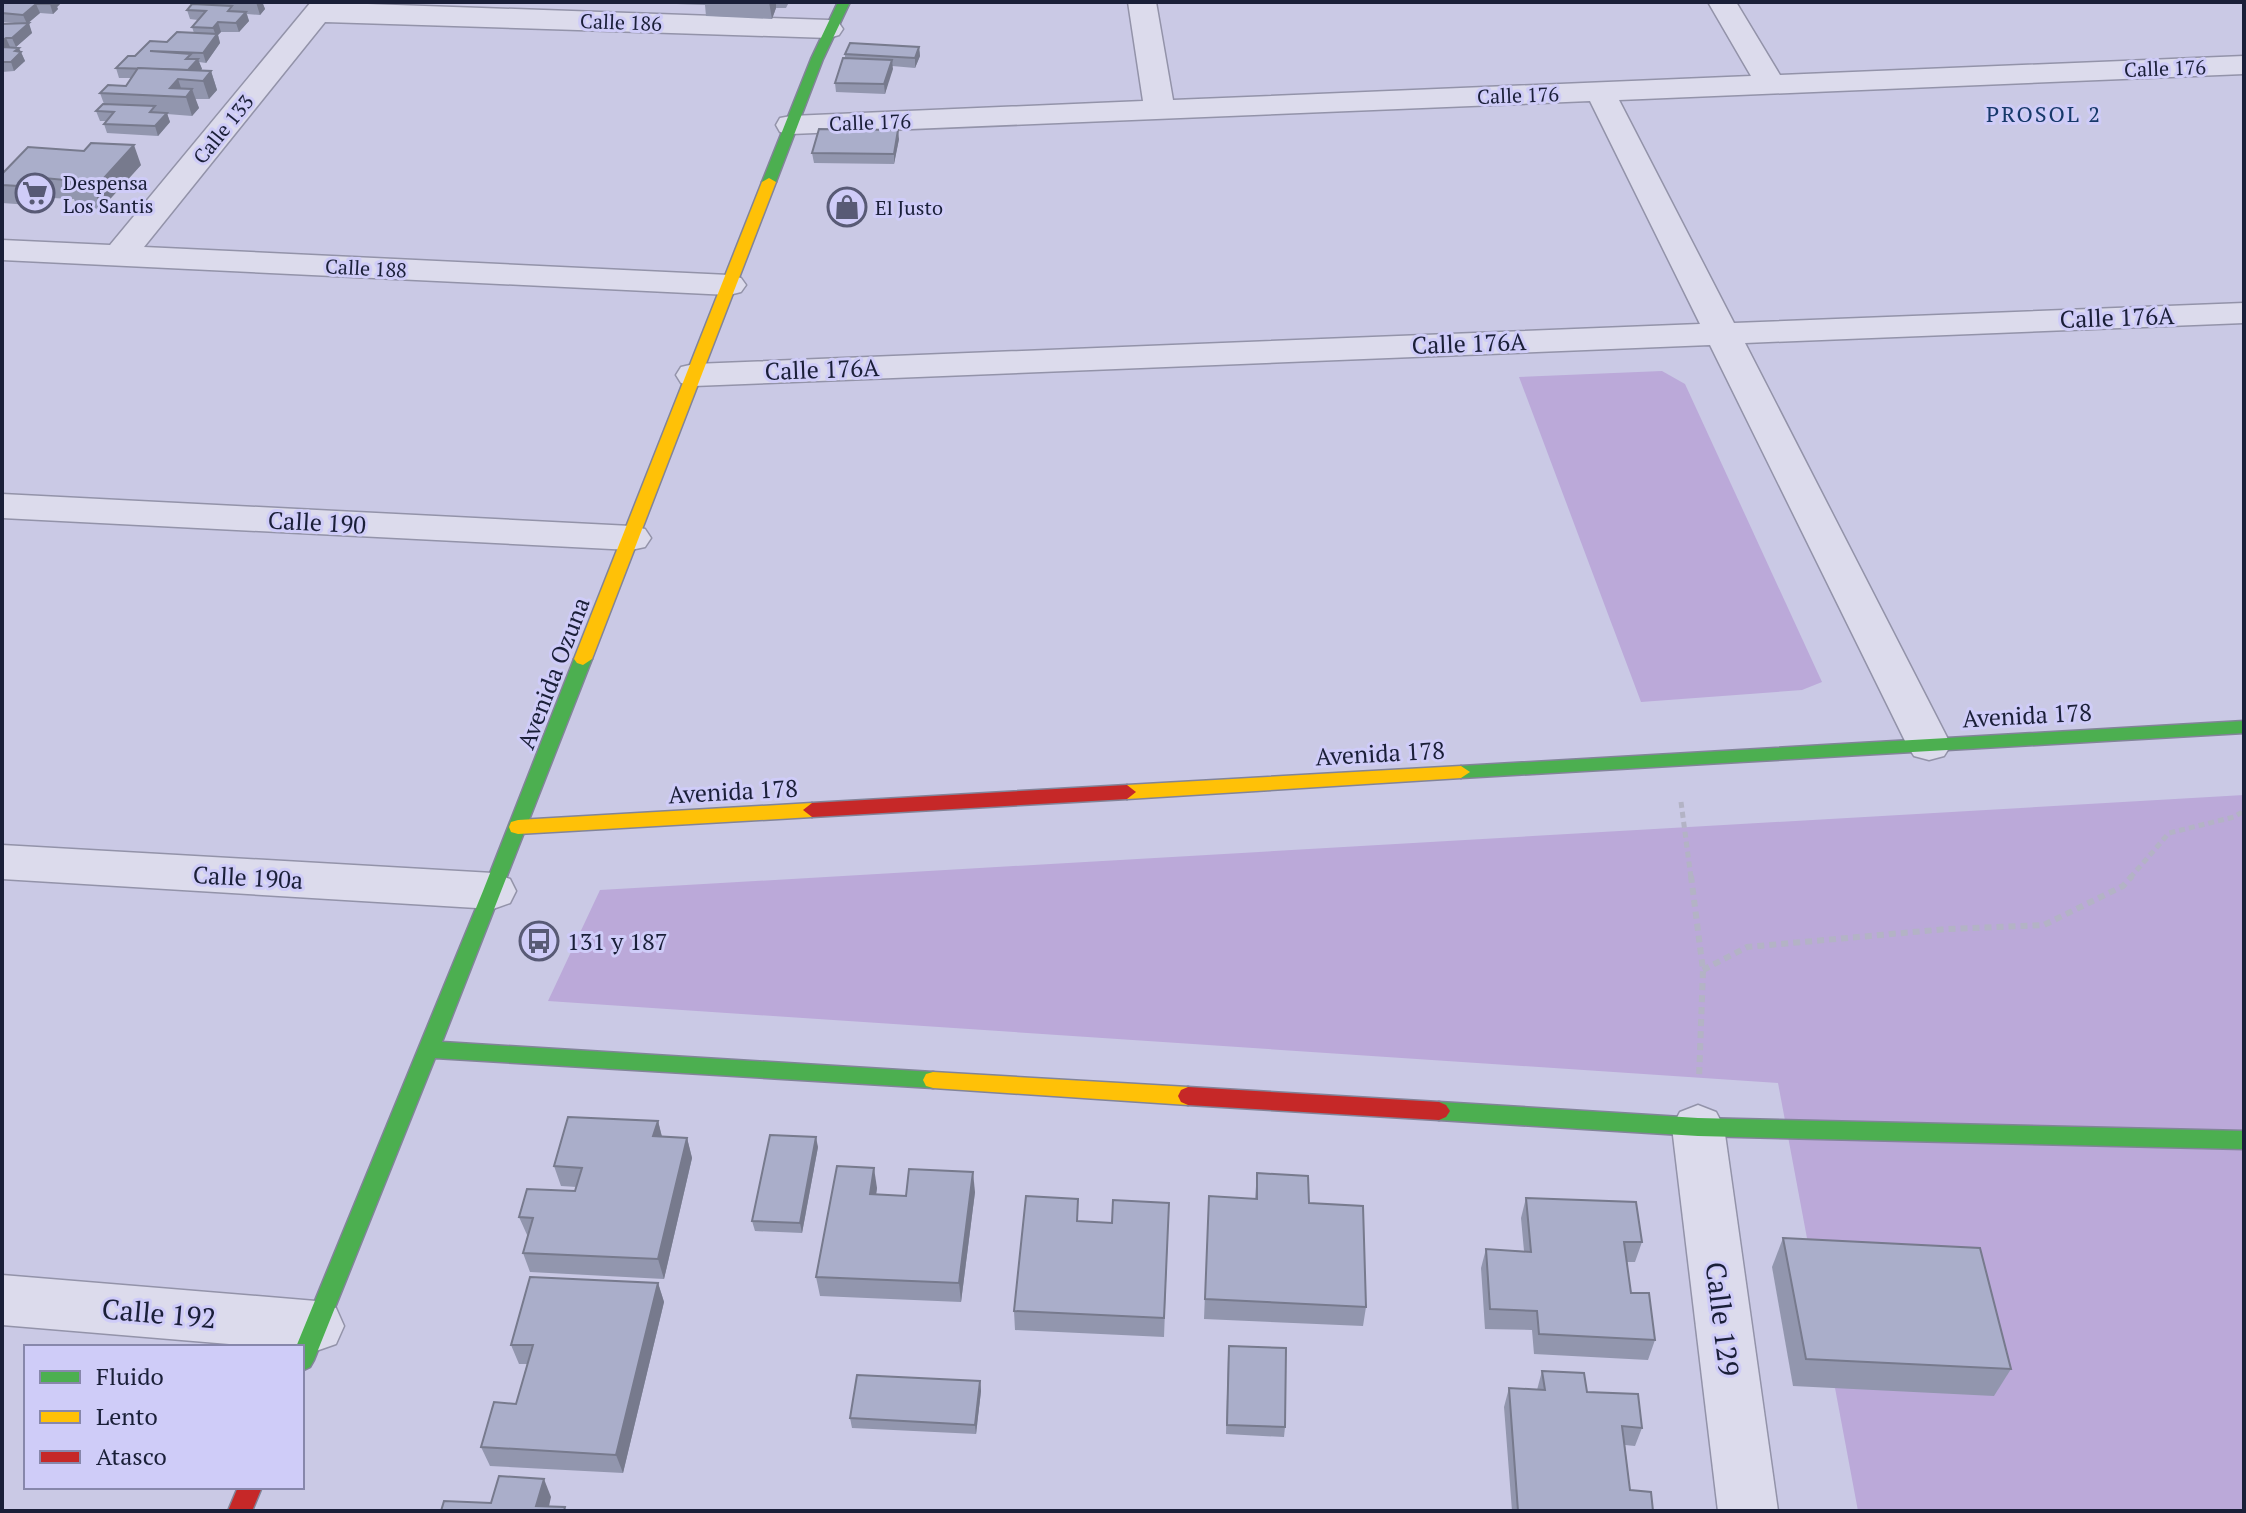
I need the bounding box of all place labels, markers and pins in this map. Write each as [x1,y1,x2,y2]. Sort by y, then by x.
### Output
place label: Despensa Los Santis [63,169,153,219]
supermarket icon: Despensa Los Santis [14,172,56,214]
shop icon: El Justo [826,186,868,228]
place label: El Justo [875,194,943,221]
bus stop icon: 131 y 187 [518,920,560,962]
place label: 131 y 187 [567,925,668,957]

